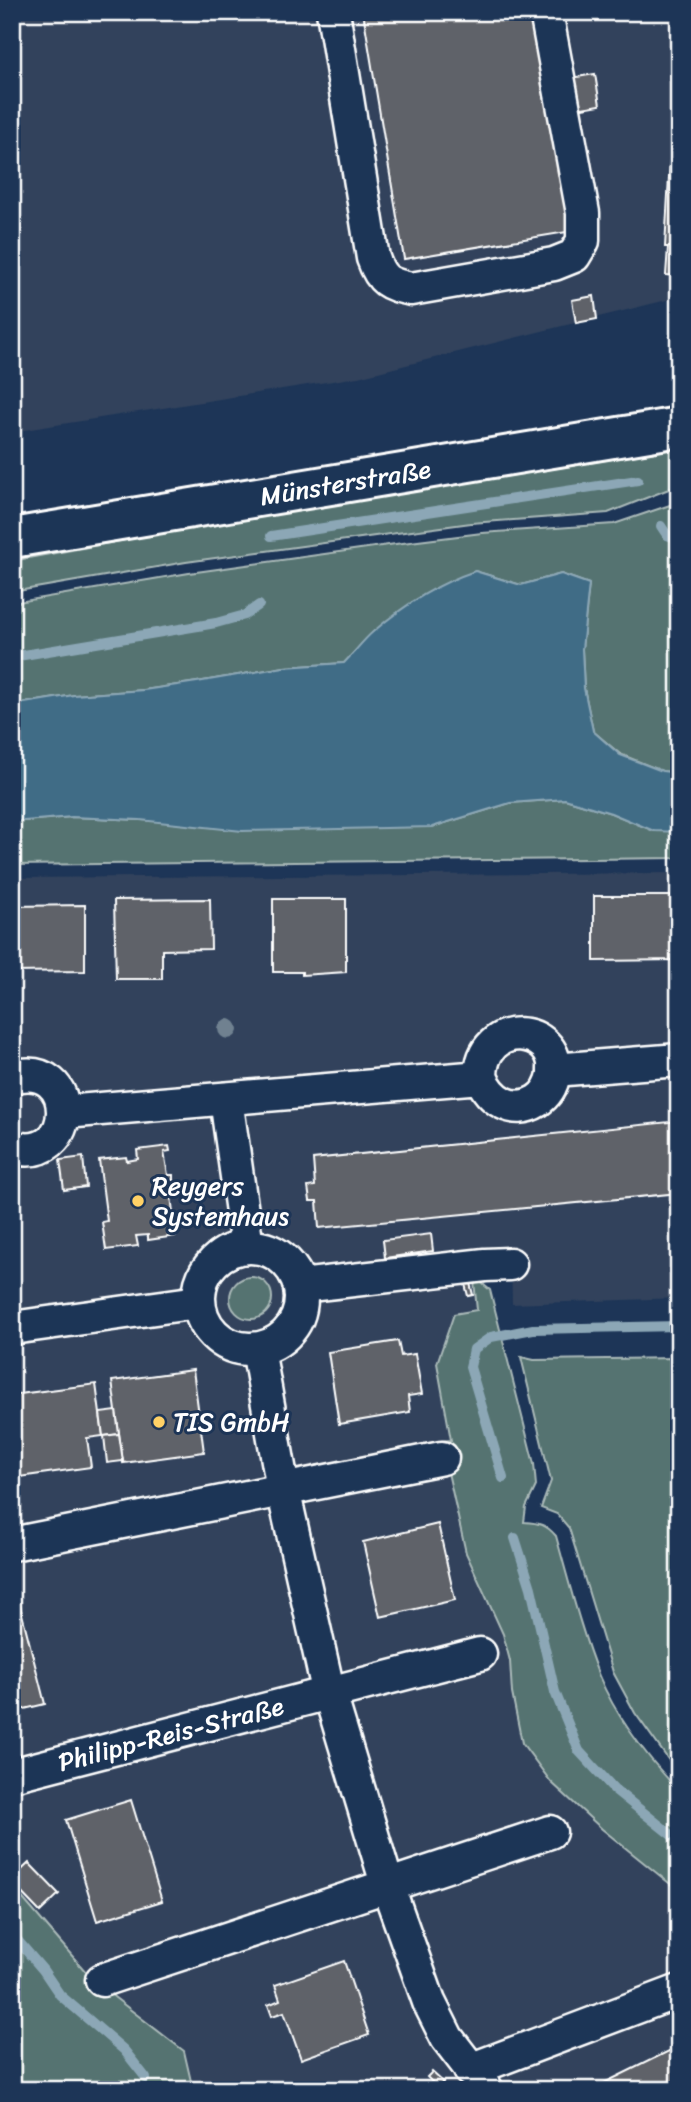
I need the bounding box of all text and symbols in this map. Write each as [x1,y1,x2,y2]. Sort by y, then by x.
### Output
street label: Münsterstraße [257,446,435,519]
place label: Reygers Systemhaus [152,1163,289,1239]
marker: Reygers Systemhaus [130,1193,146,1209]
place label: TIS GmbH [173,1399,290,1445]
marker: TIS GmbH [151,1414,167,1430]
street label: Philipp-Reis-Straße [53,1683,289,1785]

